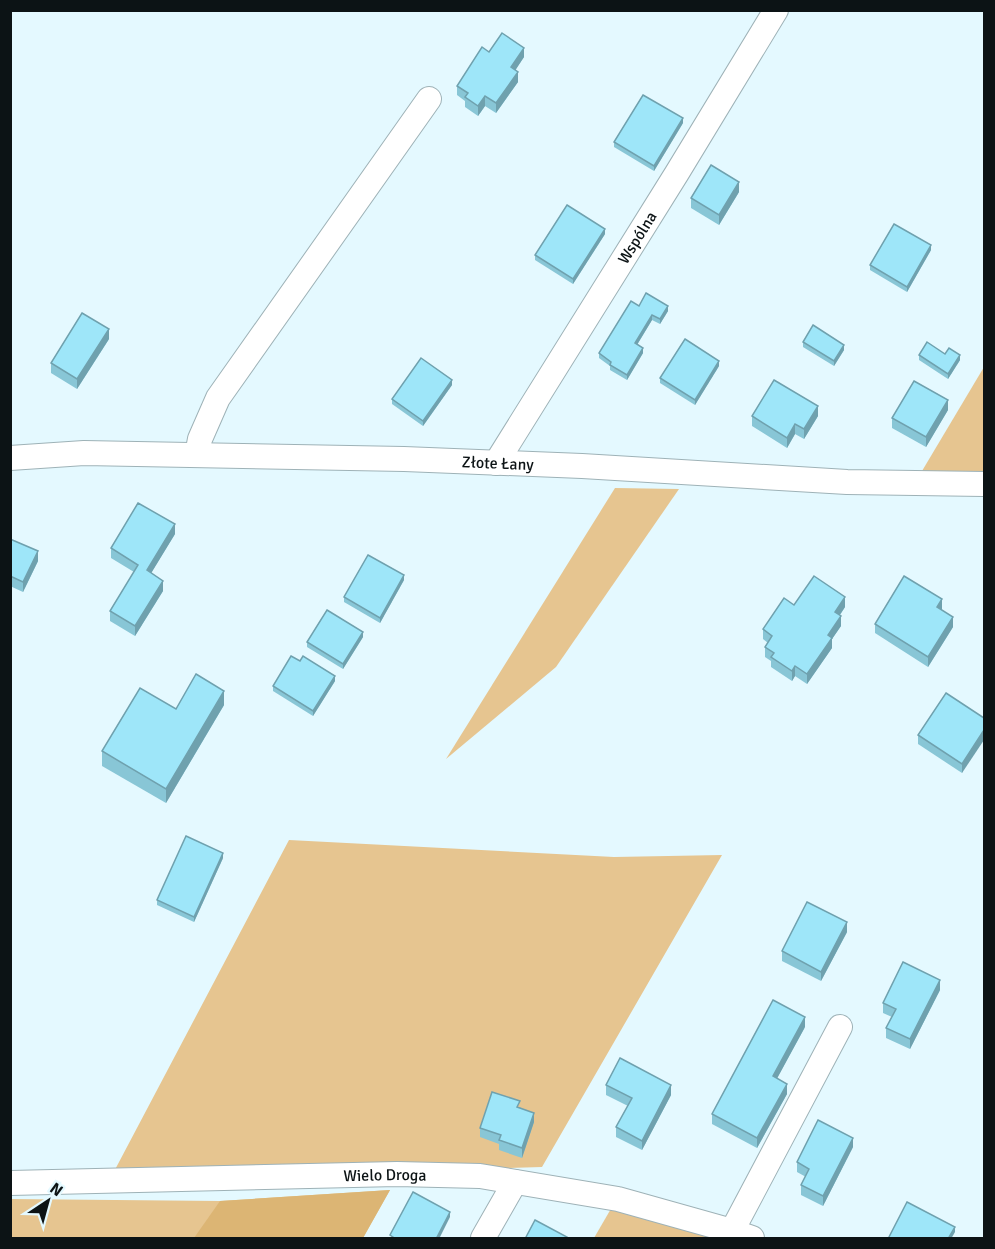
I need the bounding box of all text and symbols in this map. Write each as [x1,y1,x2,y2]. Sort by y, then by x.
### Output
street label: Wspólna [614,208,662,268]
street label: Złote Łany [461,452,535,475]
street label: Wielo Droga [343,1165,427,1186]
north arrow [18,1171,78,1231]
text: N [46,1178,67,1201]

